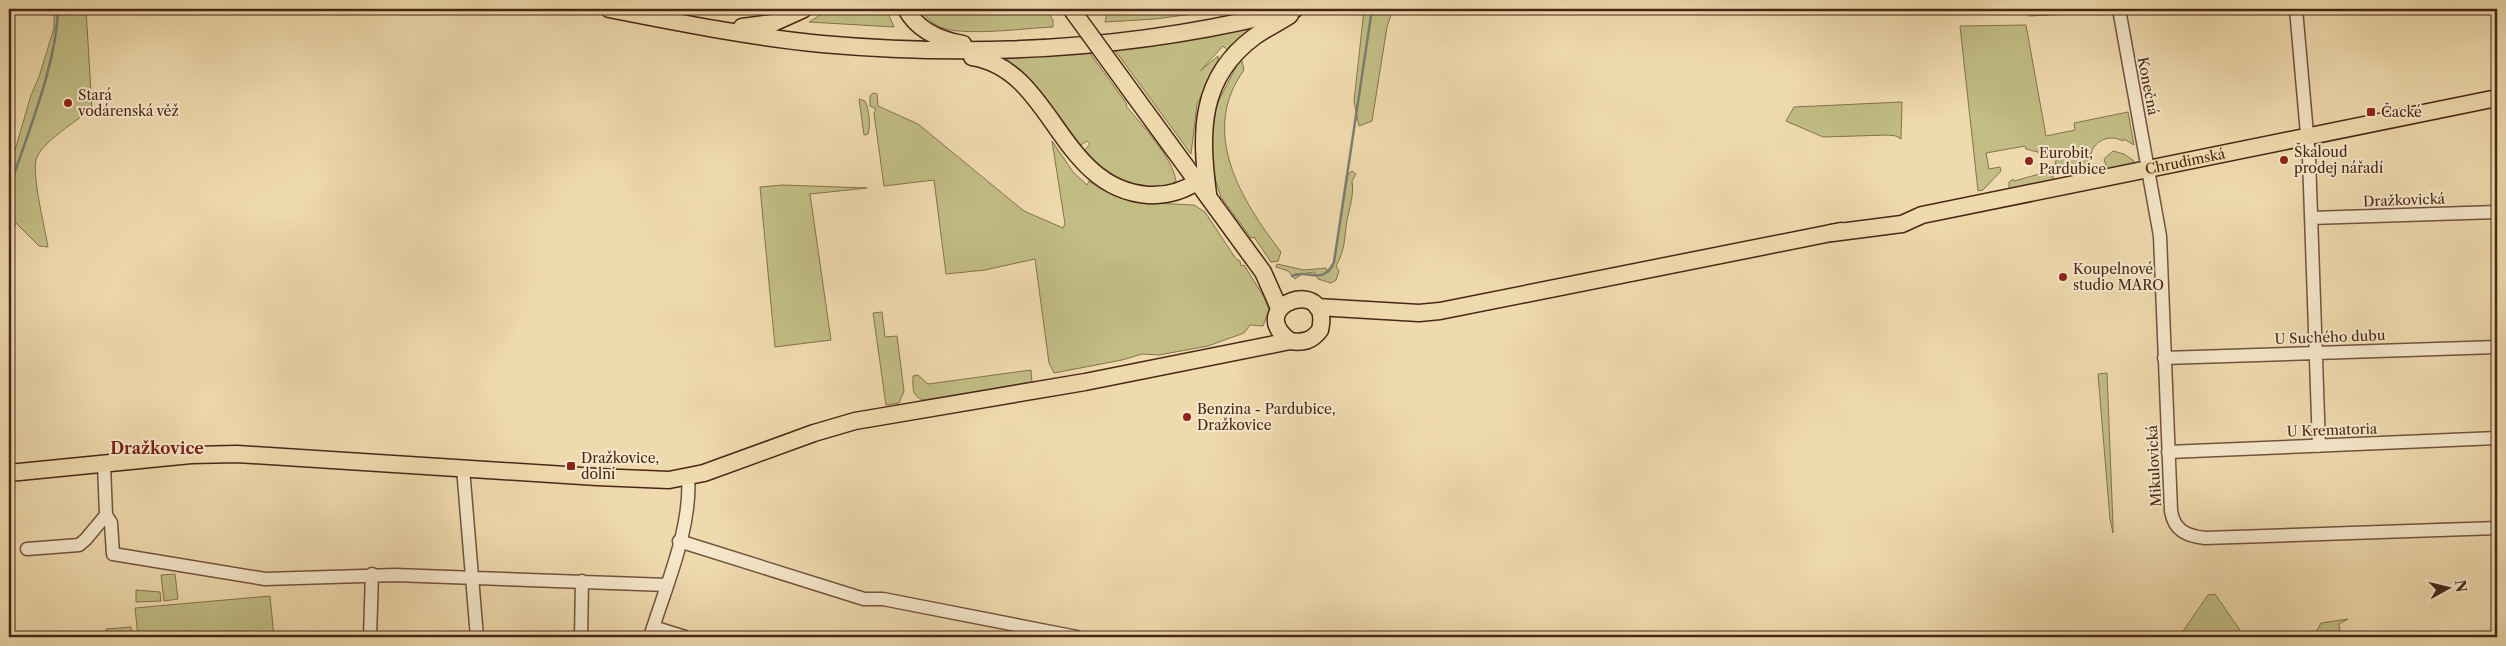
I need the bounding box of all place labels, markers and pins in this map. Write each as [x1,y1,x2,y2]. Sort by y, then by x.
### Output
place label: Stará vodárenská věž [77,86,179,120]
marker: Stará vodárenská věž [62,97,74,109]
place label: Čacké [2381,102,2422,121]
marker: Čacké [2365,106,2377,118]
place label: Škaloud prodej nářadí [2294,142,2383,177]
place label: Eurobit, Pardubice [2039,144,2106,178]
marker: Škaloud prodej nářadí [2278,154,2290,166]
marker: Eurobit, Pardubice [2023,155,2035,167]
place label: Koupelnové studio MARO [2073,260,2164,294]
marker: Koupelnové studio MARO [2057,271,2069,283]
place label: Benzina - Pardubice, Dražkovice [1197,400,1336,434]
marker: Benzina - Pardubice, Dražkovice [1181,411,1193,423]
place label: Dražkovice, dolní [581,449,659,483]
marker: Dražkovice, dolní [565,460,577,472]

